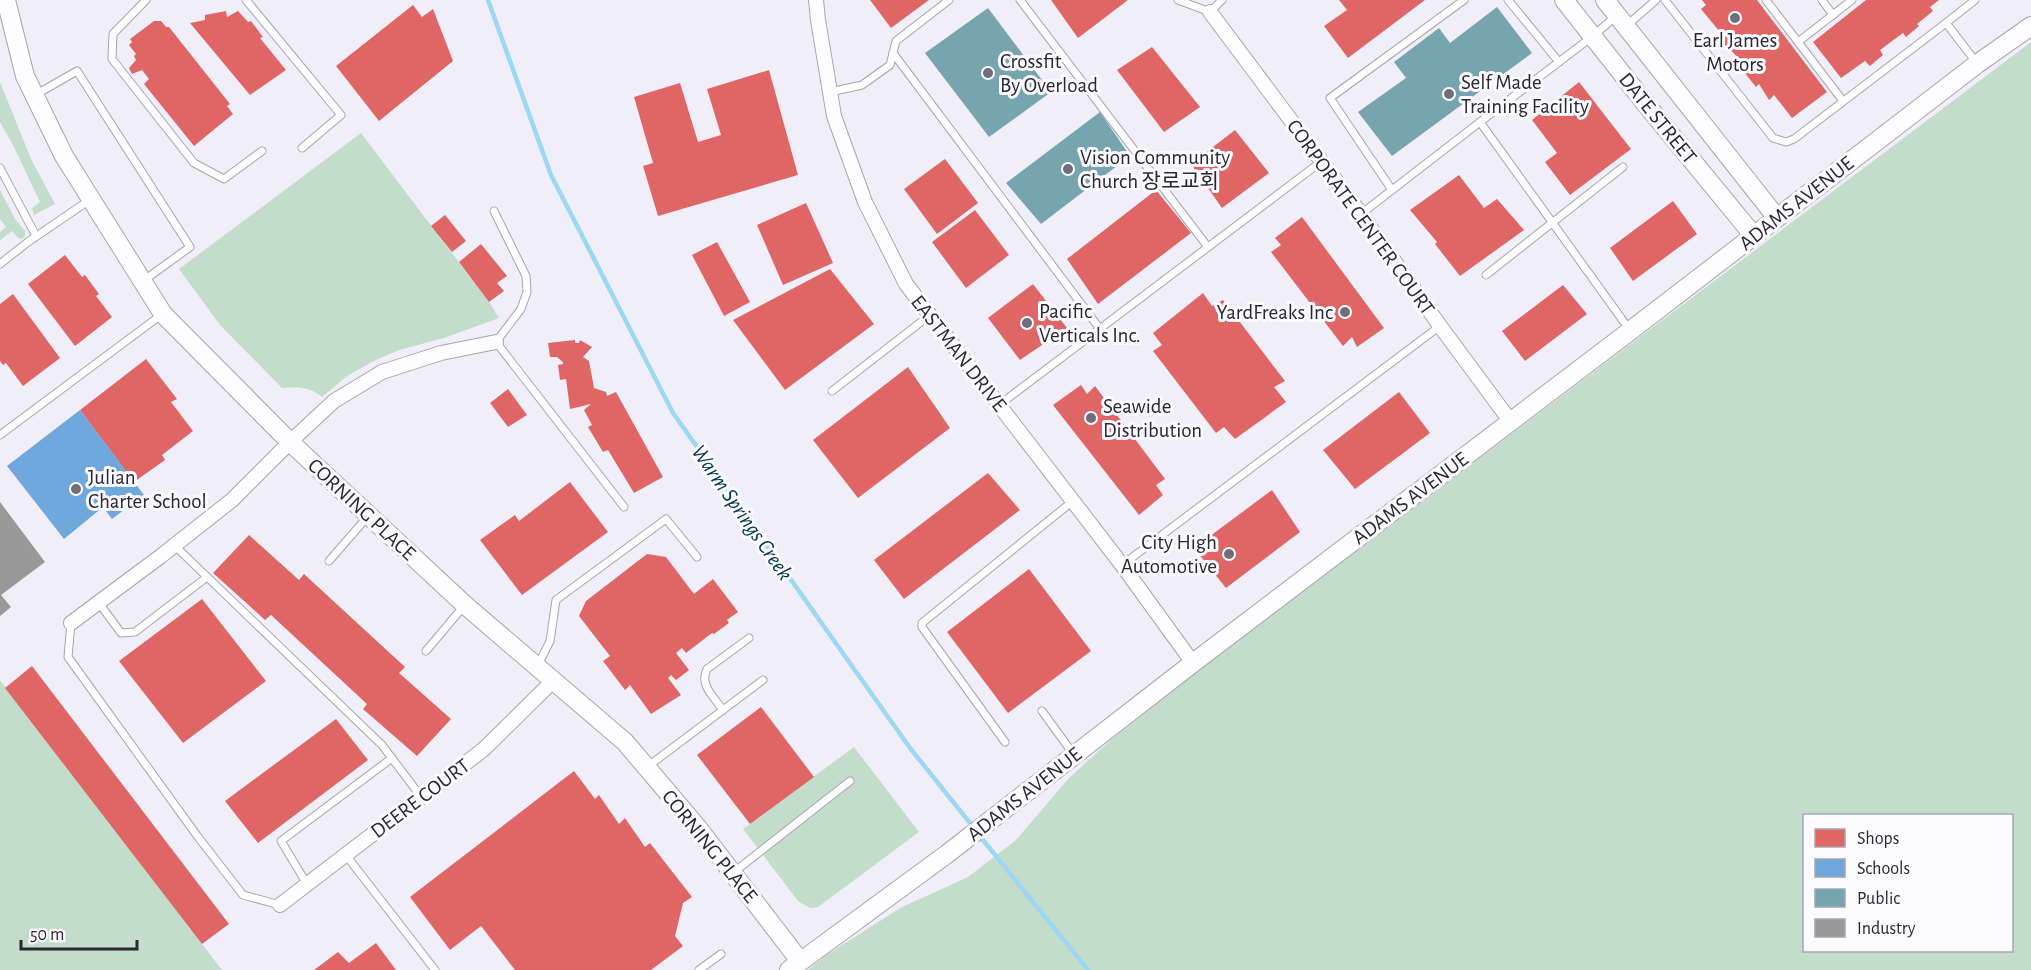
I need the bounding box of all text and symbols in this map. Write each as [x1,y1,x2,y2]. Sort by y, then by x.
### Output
marker: Earl James Motors [1728,11,1742,25]
place label: Earl James Motors [1693,30,1777,75]
place label: Crossfit By Overload [1000,51,1098,96]
marker: Crossfit By Overload [981,66,995,80]
street label: DATE STREET [1615,69,1700,168]
place label: Self Made Training Facility [1461,72,1589,117]
marker: Self Made Training Facility [1442,87,1456,101]
street label: CORPORATE CENTER COURT [1283,116,1438,319]
place label: Vision Community Church 장로교회 [1080,147,1230,192]
street label: ADAMS AVENUE [1735,152,1857,254]
marker: Vision Community Church 장로교회 [1061,162,1075,176]
street label: EASTMAN DRIVE [907,291,1010,415]
place label: Pacific Verticals Inc. [1039,301,1141,346]
place label: YardFreaks Inc [1216,302,1333,323]
marker: YardFreaks Inc [1338,305,1352,319]
marker: Pacific Verticals Inc. [1020,316,1034,330]
place label: Seawide Distribution [1103,396,1202,441]
marker: Seawide Distribution [1084,411,1098,425]
water label: Warm Springs Creek [687,441,797,585]
street label: ADAMS AVENUE [1349,448,1472,549]
street label: CORNING PLACE [304,454,419,564]
place label: Julian Charter School [88,467,207,512]
marker: Julian Charter School [69,482,83,496]
place label: City High Automotive [1121,532,1217,577]
marker: City High Automotive [1222,547,1236,561]
street label: ADAMS AVENUE [963,743,1085,845]
street label: DEERE COURT [367,755,474,842]
street label: CORNING PLACE [658,786,761,907]
legend [1803,814,2013,952]
text: Shops [1857,830,1899,848]
text: Schools [1857,860,1910,878]
text: Public [1857,890,1900,908]
scale bar [21,913,136,951]
text: Industry [1857,920,1916,938]
text: 50 m [30,926,64,944]

